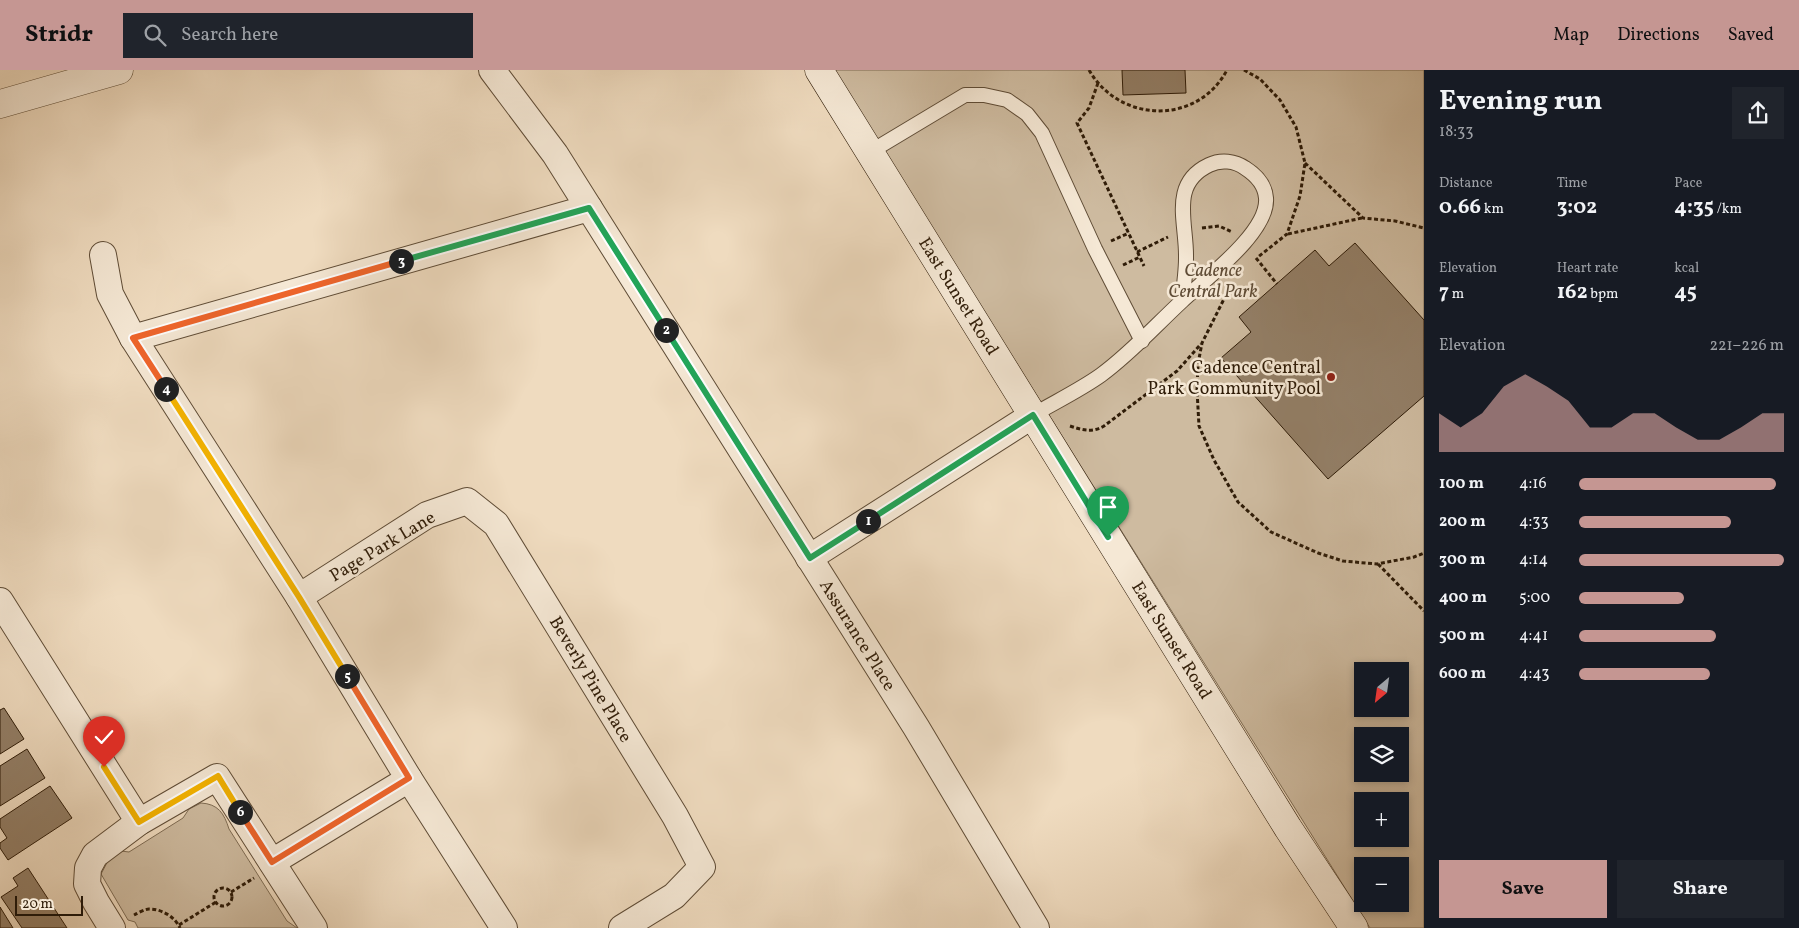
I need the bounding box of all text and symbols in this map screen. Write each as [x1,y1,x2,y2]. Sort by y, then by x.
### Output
search box [123,13,473,58]
text: Stridr [25,18,93,52]
icon: search [141,21,169,49]
text: Search here [181,22,278,48]
text: Map [1553,23,1589,48]
text: Directions [1617,23,1700,48]
text: Saved [1728,23,1774,48]
text: Evening run [1439,82,1603,121]
button: share [1732,87,1784,139]
text: 18:33 [1439,121,1473,143]
text: Distance [1439,174,1493,193]
text: Time [1557,174,1587,193]
text: Pace [1674,174,1702,193]
text: 0.66 [1439,193,1481,222]
text: 3:02 [1557,193,1597,222]
text: 4:35 [1674,193,1714,222]
text: km [1481,200,1504,219]
text: /km [1714,200,1742,219]
street label: East Sunset Road [911,233,1004,361]
pin: 3 [388,248,414,274]
text: 3 [398,252,405,271]
park label: Cadence Central Park [1168,259,1258,305]
text: Elevation [1439,259,1497,278]
text: Heart rate [1557,259,1618,278]
text: kcal [1674,259,1699,278]
text: 7 [1439,278,1449,307]
text: 162 [1557,278,1588,307]
text: 45 [1674,278,1697,307]
text: m [1449,285,1464,304]
text: bpm [1588,285,1618,304]
pin: 2 [654,318,678,342]
text: 2 [663,321,670,340]
text: Elevation [1439,335,1506,357]
text: 221–226 m [1709,335,1784,357]
place label: Cadence Central Park Community Pool [1148,356,1321,402]
marker: Cadence Central Park Community Pool [1325,371,1337,383]
pin: 4 [154,376,178,402]
text: 4 [162,380,171,399]
text: 100 m [1439,473,1484,495]
text: 4:16 [1519,473,1547,495]
pin [1087,486,1129,537]
icon: arrive [1094,493,1122,521]
street label: Page Park Lane [325,506,440,589]
pin: 1 [856,508,880,534]
text: 200 m [1439,511,1486,533]
text: 4:33 [1519,511,1549,533]
text: 1 [866,512,871,531]
text: 300 m [1439,549,1485,571]
text: 4:14 [1519,549,1548,571]
street label: Assurance Place [812,575,901,696]
street label: East Sunset Road [1124,577,1217,705]
text: 400 m [1439,587,1487,609]
text: 5:00 [1519,587,1550,609]
street label: Beverly Pine Place [542,612,637,748]
text: 500 m [1439,625,1485,647]
text: 4:41 [1519,625,1548,647]
north arrow [1354,662,1409,718]
map controls [1354,662,1409,912]
text: 600 m [1439,663,1486,685]
text: 4:43 [1519,663,1549,685]
pin: 5 [334,664,360,688]
text: 5 [344,667,351,686]
pin [83,716,125,767]
icon: check [90,723,118,751]
button: layers [1354,727,1409,782]
button: + [1354,792,1409,847]
pin: 6 [228,800,252,824]
text: 6 [237,803,244,822]
button: − [1354,857,1409,912]
button: Save [1439,860,1607,918]
button: Share [1617,860,1784,918]
scale bar [15,893,82,916]
text: 20 m [22,895,53,914]

